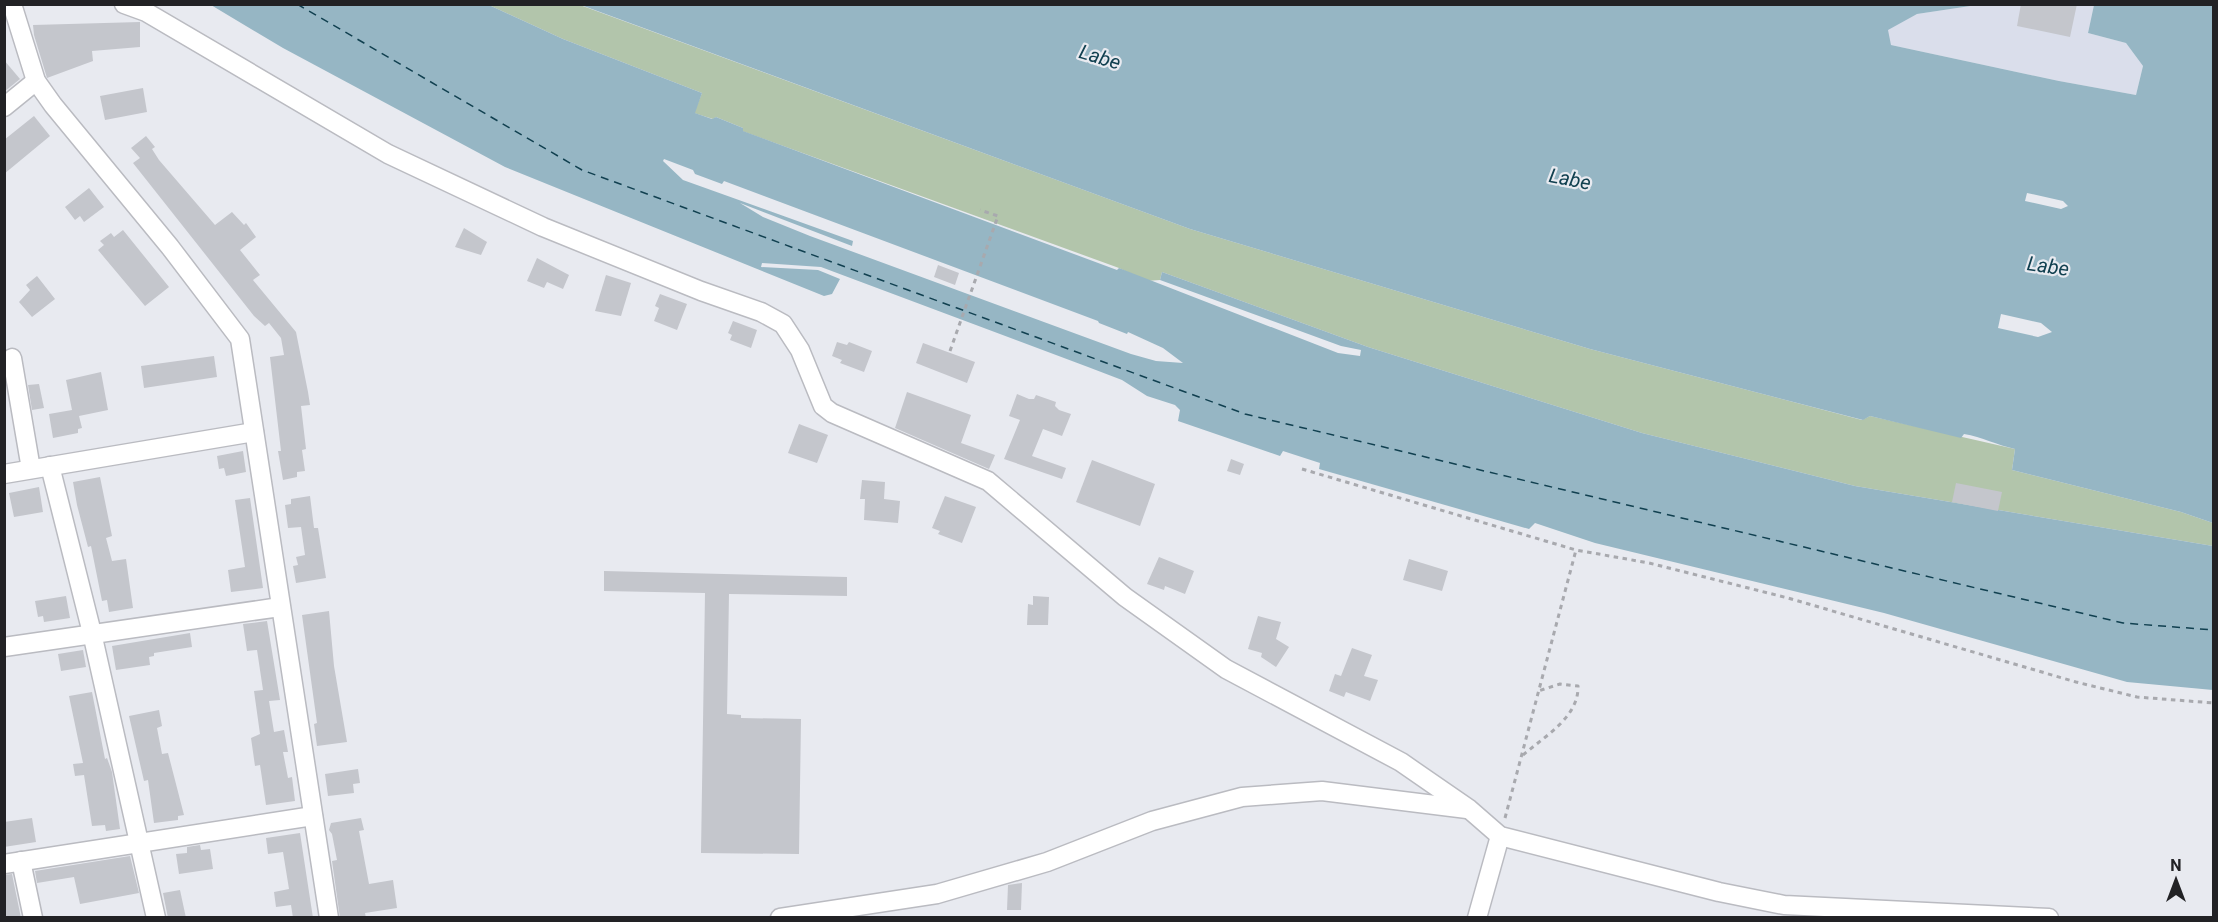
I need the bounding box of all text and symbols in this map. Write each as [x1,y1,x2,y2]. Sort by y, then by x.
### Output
water label: Labe [1076,39,1124,75]
water label: Labe [1547,163,1593,195]
water label: Labe [2025,251,2071,281]
north arrow [2146,850,2206,910]
text: N [2170,856,2182,875]

